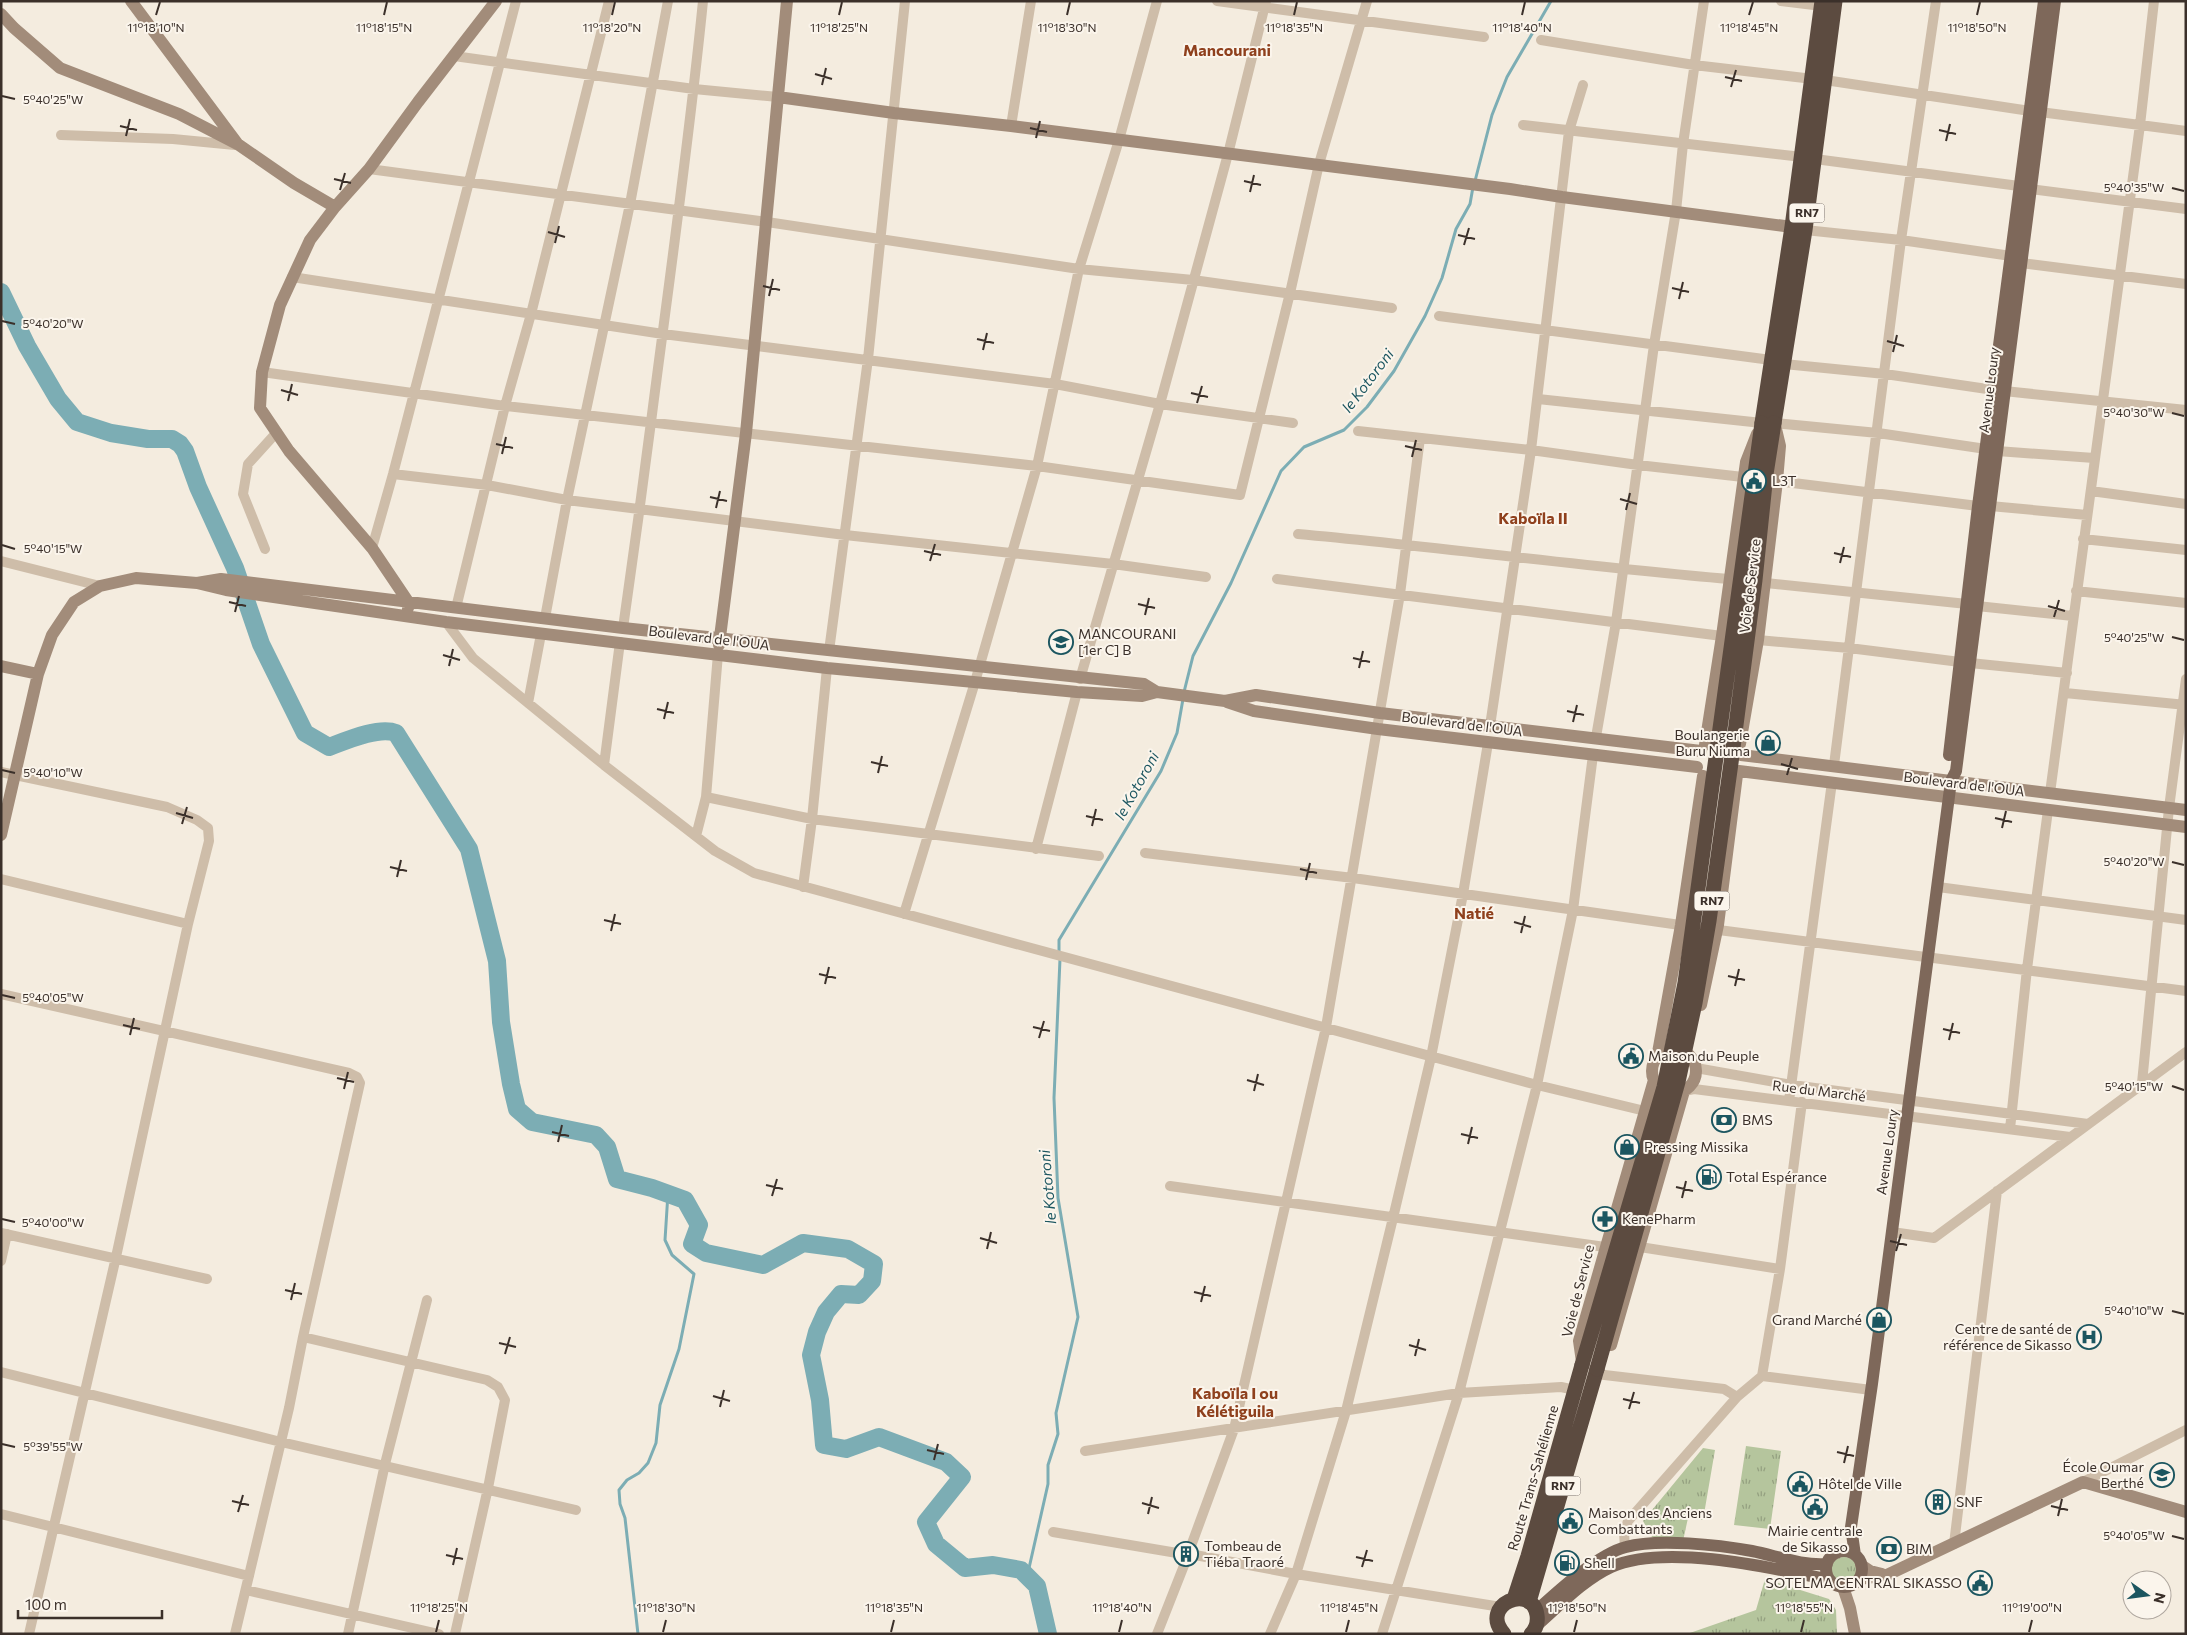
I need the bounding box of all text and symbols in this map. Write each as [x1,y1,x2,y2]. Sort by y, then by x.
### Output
text: 11°18'10"N [127,20,185,34]
text: 11°18'15"N [356,20,412,34]
text: 11°18'20"N [583,20,641,34]
text: 11°18'25"N [810,20,868,34]
text: 11°18'30"N [1037,20,1097,34]
text: 11°18'35"N [1265,20,1323,34]
text: 11°18'40"N [1492,20,1552,34]
text: 11°18'45"N [1720,20,1778,34]
text: 11°18'50"N [1947,20,2007,34]
district label: Mancourani [1183,40,1271,59]
text: 5°40'25"W [23,92,83,106]
text: 5°40'35"W [2104,180,2164,194]
road number: RN7 [1790,204,1824,222]
text: 5°40'20"W [22,316,84,330]
water label: le Kotoroni [1338,344,1398,416]
street label: Avenue Loury [1975,346,2002,434]
text: 5°40'30"W [2103,405,2165,419]
public building icon: L3T [1741,468,1767,494]
place label: L3T [1772,472,1797,489]
district label: Kaboïla II [1498,508,1568,527]
street label: Voie de Service [1735,538,1764,634]
text: 5°40'15"W [24,541,82,555]
street label: Boulevard de l'OUA [648,622,771,653]
place label: MANCOURANI [1er C] B [1078,625,1176,658]
school or university icon: MANCOURANI [1er C] B [1048,629,1074,655]
text: 5°40'25"W [2104,630,2164,644]
street label: Boulevard de l'OUA [1401,708,1524,739]
place label: Boulangerie Buru Niuma [1674,726,1750,759]
shop icon: Boulangerie Buru Niuma [1755,730,1781,756]
water label: le Kotoroni [1110,747,1163,823]
text: 5°40'10"W [23,765,83,779]
street label: Boulevard de l'OUA [1903,768,2026,799]
text: 5°40'20"W [2103,854,2165,868]
road number: RN7 [1694,891,1730,910]
district label: Natié [1454,903,1494,922]
text: 5°40'05"W [22,990,84,1004]
public building icon: Maison du Peuple [1618,1043,1644,1069]
place label: Maison du Peuple [1648,1047,1759,1064]
street label: Rue du Marché [1771,1076,1867,1105]
text: 5°40'15"W [2105,1079,2163,1093]
bank icon: BMS [1711,1107,1737,1133]
street label: Avenue Loury [1872,1108,1901,1196]
place label: BMS [1742,1111,1773,1128]
shop icon: Pressing Missika [1614,1134,1640,1160]
place label: Pressing Missika [1644,1138,1748,1155]
water label: le Kotoroni [1035,1148,1059,1225]
fuel station icon: Total Espérance [1696,1164,1722,1190]
place label: Total Espérance [1726,1168,1827,1185]
pharmacy icon: KenePharm [1592,1206,1618,1232]
place label: KenePharm [1622,1210,1696,1227]
text: 5°40'00"W [22,1215,84,1229]
street label: Voie de Service [1558,1243,1597,1339]
text: 5°40'10"W [2104,1303,2164,1317]
shop icon: Grand Marché [1866,1307,1892,1333]
place label: Grand Marché [1772,1311,1862,1328]
place label: Centre de santé de référence de Sikasso [1943,1320,2072,1353]
hospital icon: Centre de santé de référence de Sikasso [2076,1324,2102,1350]
district label: Kaboïla I ou Kélétiguila [1192,1383,1278,1420]
street label: Route Trans-Sahélienne [1504,1403,1561,1553]
text: 5°39'55"W [23,1439,83,1453]
place label: École Oumar Berthé [2062,1458,2144,1491]
school or university icon: École Oumar Berthé [2149,1462,2175,1488]
public building icon: Hôtel de Ville [1787,1471,1813,1497]
place label: Hôtel de Ville [1818,1475,1902,1492]
road number: RN7 [1546,1476,1580,1495]
building icon: SNF [1925,1489,1951,1515]
place label: SNF [1956,1493,1983,1510]
public building icon: Mairie centrale de Sikasso [1802,1494,1828,1520]
place label: Maison des Anciens Combattants [1588,1504,1712,1537]
public building icon: Maison des Anciens Combattants [1557,1508,1583,1534]
place label: Mairie centrale de Sikasso [1767,1522,1863,1555]
text: 5°40'05"W [2103,1528,2165,1542]
bank icon: BIM [1876,1536,1902,1562]
place label: Tombeau de Tiéba Traoré [1204,1537,1284,1570]
place label: BIM [1906,1540,1932,1557]
building icon: Tombeau de Tiéba Traoré [1173,1541,1199,1567]
fuel station icon: Shell [1554,1550,1580,1576]
place label: Shell [1584,1554,1615,1571]
public building icon: SOTELMA CENTRAL SIKASSO [1967,1570,1993,1596]
north arrow [2122,1570,2172,1620]
place label: SOTELMA CENTRAL SIKASSO [1766,1574,1962,1591]
scale bar [18,1588,161,1620]
text: N [2151,1591,2170,1605]
text: 100 m [25,1595,67,1613]
text: 11°18'25"N [410,1600,468,1614]
text: 11°18'30"N [636,1600,696,1614]
text: 11°18'35"N [865,1600,923,1614]
text: 11°18'40"N [1092,1600,1152,1614]
text: 11°18'45"N [1320,1600,1378,1614]
text: 11°18'50"N [1547,1600,1607,1614]
text: 11°18'55"N [1775,1600,1833,1614]
text: 11°19'00"N [2002,1600,2062,1614]

